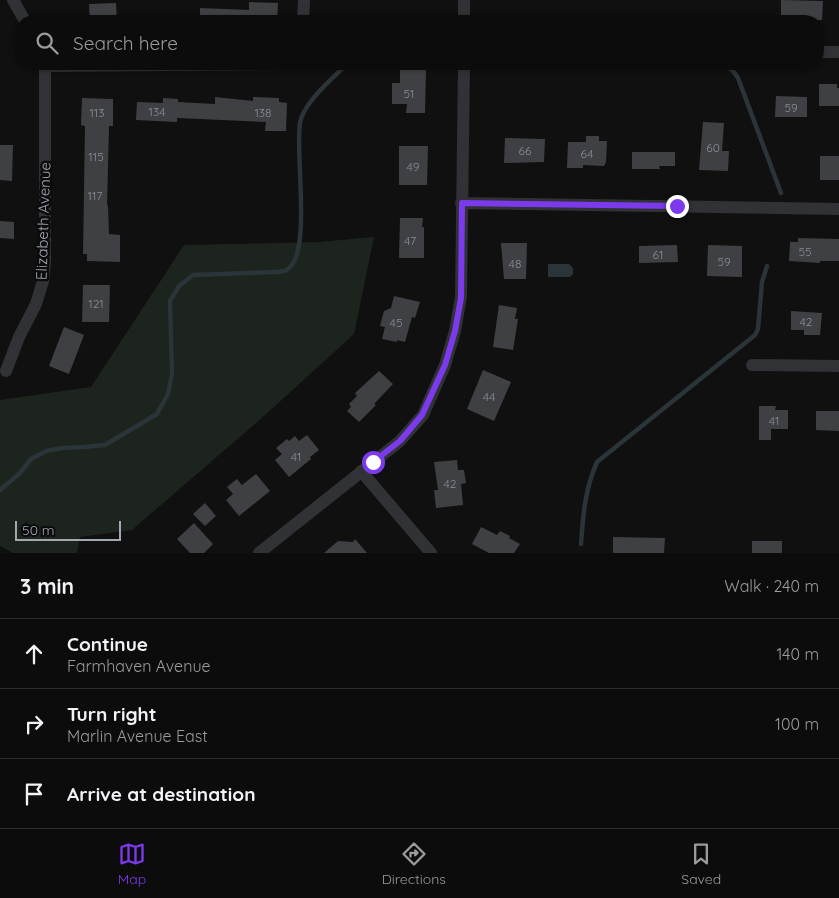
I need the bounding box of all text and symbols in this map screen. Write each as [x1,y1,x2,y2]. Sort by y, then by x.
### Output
search box [15,15,824,70]
icon: search [33,29,61,57]
text: Search here [73,31,178,55]
house number: 51 [404,86,414,101]
house number: 59 [784,100,798,115]
house number: 134 [148,104,166,119]
house number: 113 [89,105,105,120]
house number: 138 [254,105,272,120]
house number: 60 [706,140,720,155]
house number: 66 [519,143,532,158]
house number: 64 [581,146,593,161]
house number: 115 [88,149,104,164]
house number: 49 [407,159,420,174]
street label: Elizabeth Avenue [31,162,55,280]
house number: 117 [87,188,103,203]
route end [666,195,689,218]
house number: 47 [404,233,416,248]
house number: 55 [798,244,812,259]
house number: 61 [653,247,663,262]
house number: 59 [717,254,731,269]
house number: 48 [509,256,521,271]
house number: 121 [88,296,104,311]
house number: 42 [800,314,813,329]
house number: 45 [390,315,402,330]
house number: 44 [483,389,495,404]
house number: 41 [769,413,779,428]
house number: 41 [291,449,301,464]
route start [362,451,385,474]
house number: 42 [444,476,457,491]
scale bar [15,518,121,541]
text: 50 m [22,521,55,539]
text: 3 min [20,573,74,599]
text: Walk · 240 m [724,576,819,596]
text: Continue [67,632,148,656]
icon: ahead [20,640,48,668]
text: 140 m [776,644,819,664]
text: Farmhaven Avenue [67,656,211,676]
text: Turn right [67,702,156,726]
icon: right [20,710,48,738]
text: 100 m [775,714,819,734]
text: Marlin Avenue East [67,726,208,746]
icon: arrive [20,780,48,808]
text: Arrive at destination [67,782,256,806]
tab: Map [118,840,146,888]
tab: Directions [382,840,446,888]
tab: Saved [681,840,721,888]

